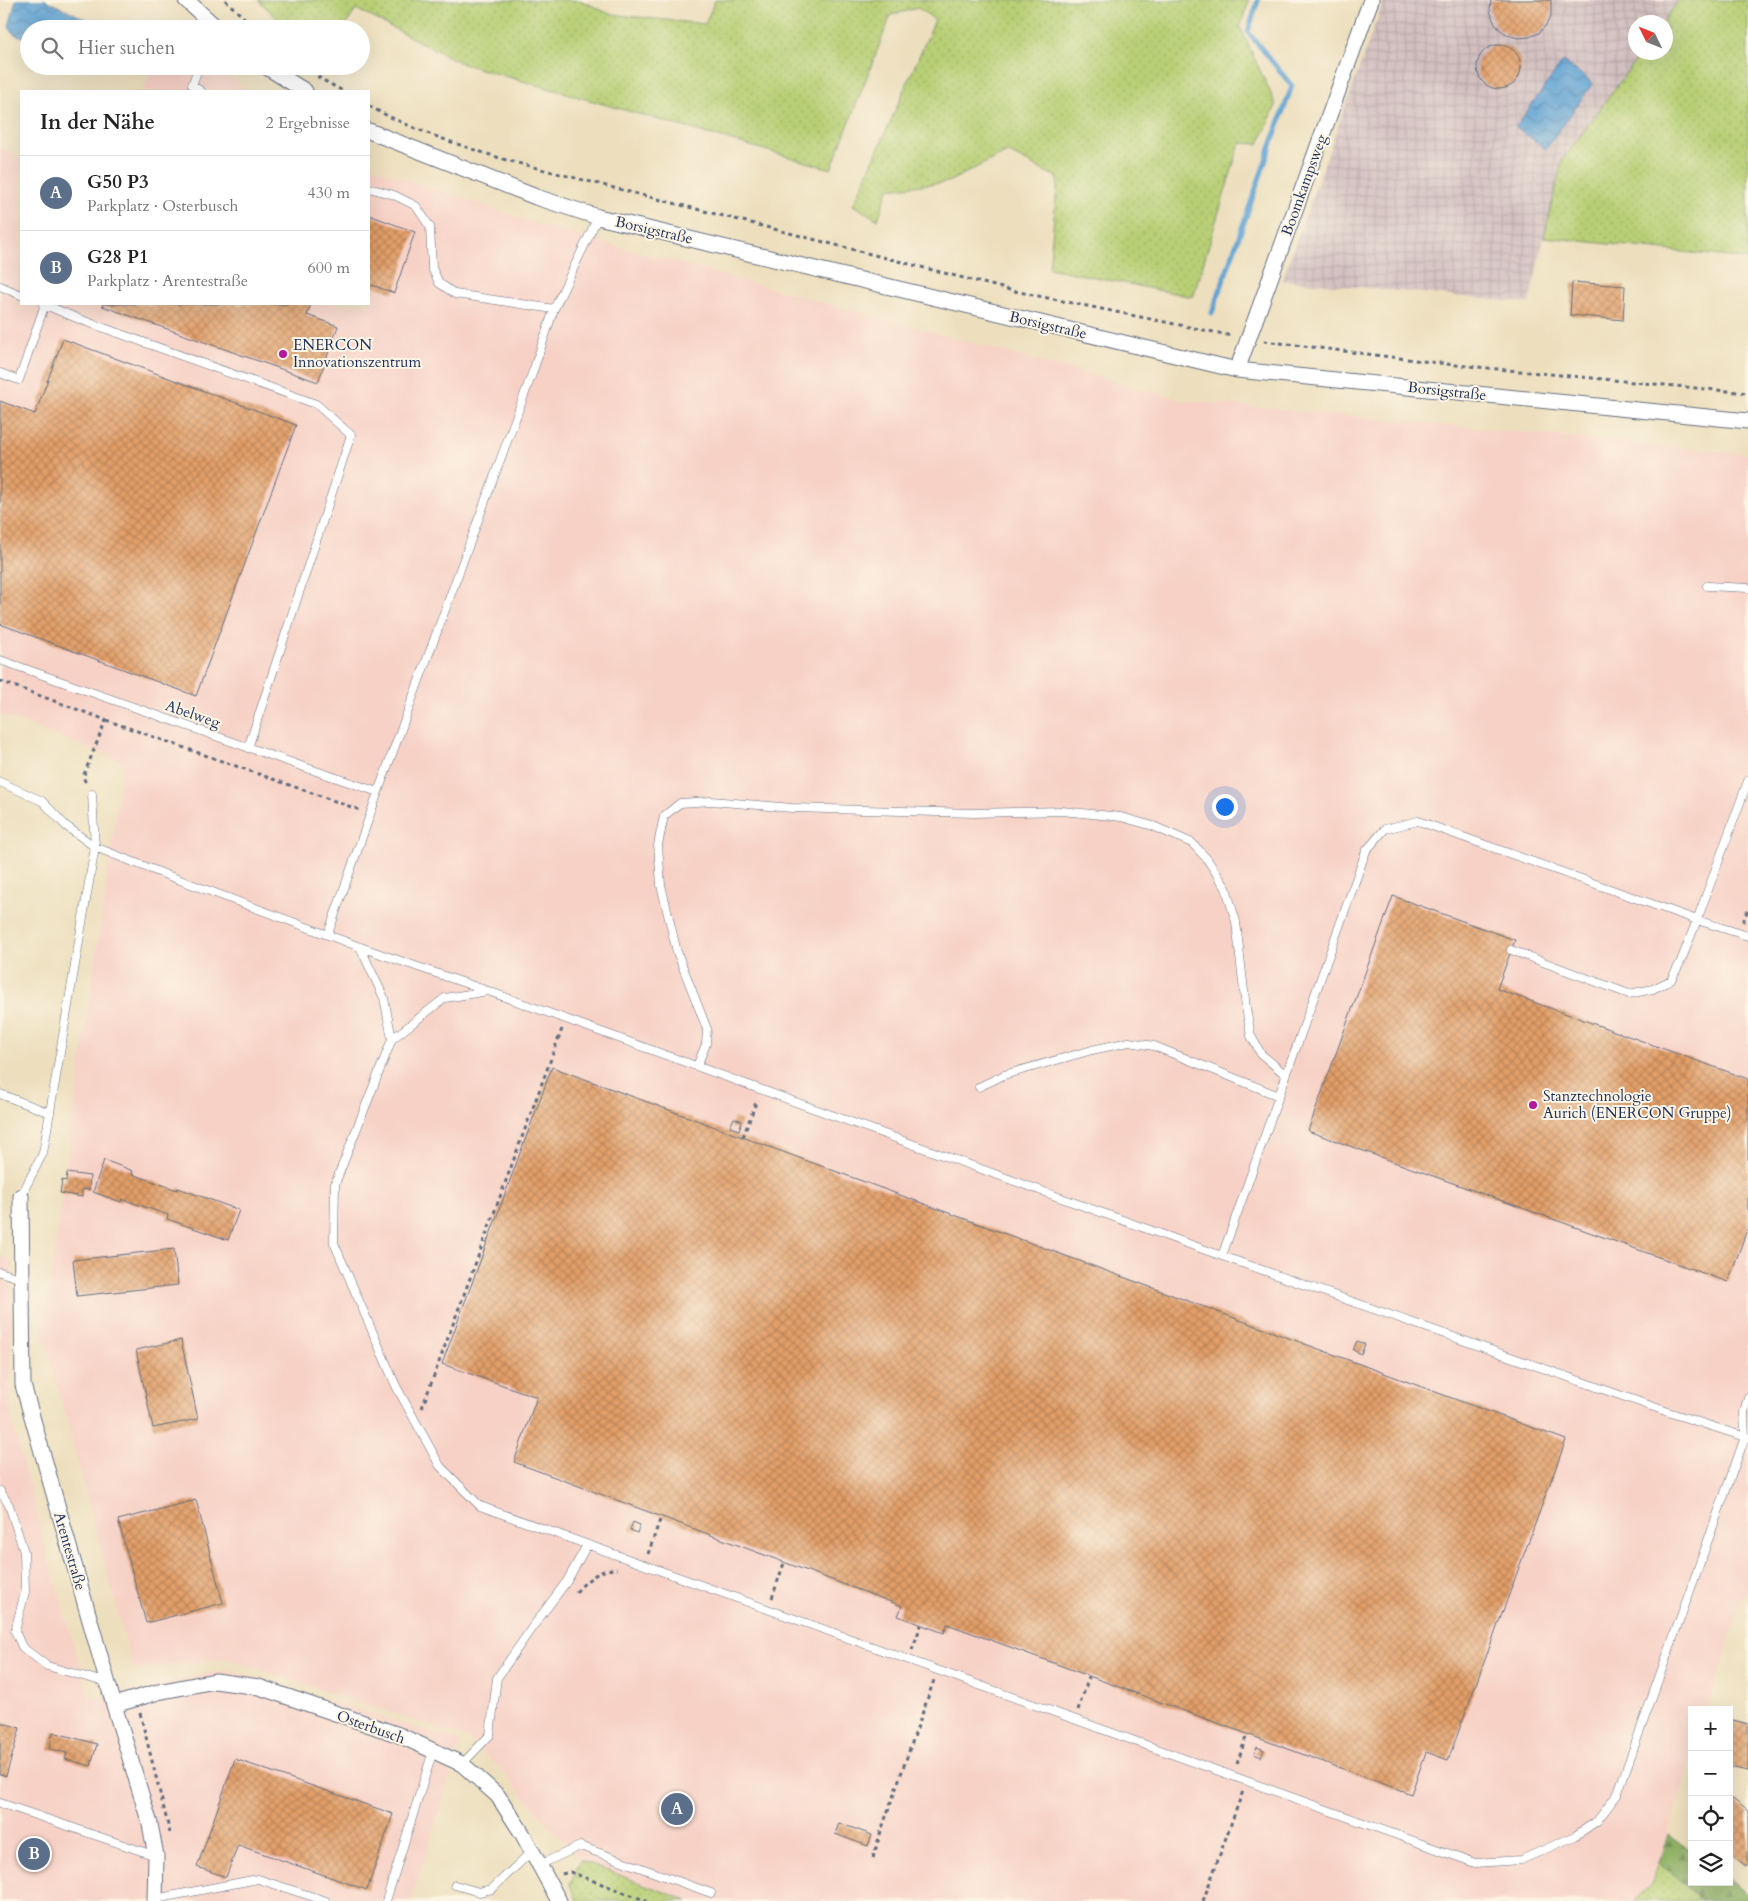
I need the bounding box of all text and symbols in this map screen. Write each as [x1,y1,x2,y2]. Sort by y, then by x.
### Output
north arrow [1628,15,1673,60]
search box [20,20,370,75]
icon: search [38,34,66,62]
text: Hier suchen [78,35,175,61]
text: In der Nähe [40,108,155,137]
text: 2 Ergebnisse [265,112,350,134]
street label: Boomkampsweg [1276,131,1332,238]
text: G50 P3 [87,169,149,195]
text: A [50,182,62,204]
text: 430 m [308,182,350,204]
text: Parkplatz · Osterbusch [87,195,238,217]
street label: Borsigstraße [613,211,695,249]
text: G28 P1 [87,244,149,270]
text: B [50,257,62,279]
text: 600 m [308,257,350,279]
text: Parkplatz · Arentestraße [87,270,248,292]
street label: Borsigstraße [1007,306,1089,344]
place label: ENERCON Innovationszentrum [293,335,421,372]
marker: ENERCON Innovationszentrum [277,348,289,360]
street label: Borsigstraße [1407,377,1487,405]
street label: Abelweg [163,695,224,733]
your location [1212,794,1238,820]
place label: Stanztechnologie Aurich (ENERCON Gruppe) [1543,1086,1732,1123]
marker: Stanztechnologie Aurich (ENERCON Gruppe) [1527,1099,1539,1111]
street label: Arentestraße [49,1510,91,1593]
street label: Osterbusch [334,1705,409,1749]
map controls [1688,1706,1733,1886]
button: + [1688,1706,1733,1751]
button: − [1688,1751,1733,1796]
pin: A [661,1790,693,1828]
button: locate [1688,1796,1733,1841]
pin: B [18,1835,50,1873]
button: layers [1688,1841,1733,1886]

